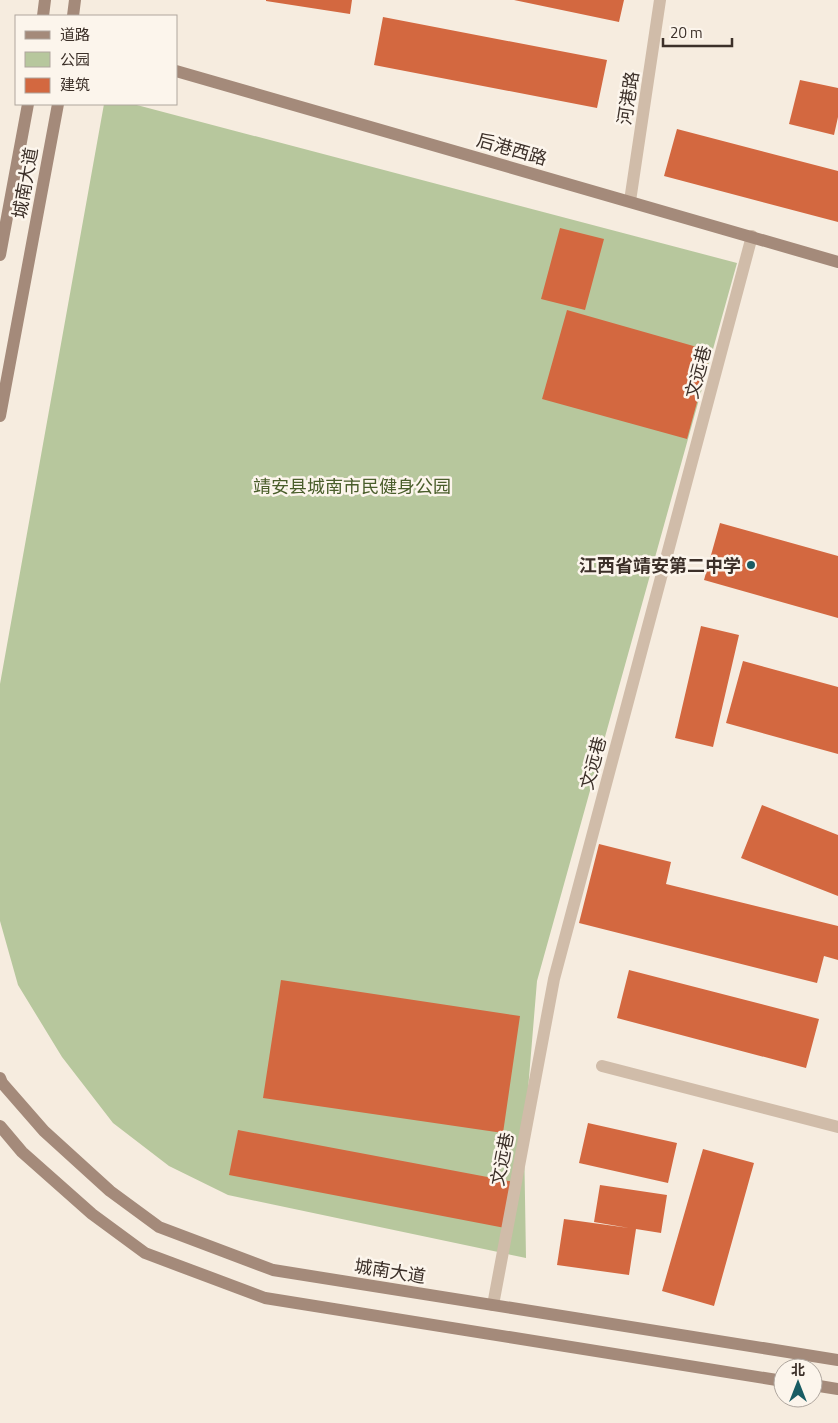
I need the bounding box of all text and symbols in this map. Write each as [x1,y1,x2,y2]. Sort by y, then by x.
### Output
legend [15,15,178,105]
scale bar [663,15,732,47]
text: 20 m [670,21,703,44]
text: 道路 [60,23,90,46]
text: 公园 [60,48,90,71]
street label: 河港路 [610,69,646,127]
text: 建筑 [60,73,90,96]
street label: 后港西路 [474,126,550,172]
street label: 城南大道 [5,145,45,221]
street label: 文远巷 [678,342,718,402]
park label: 靖安县城南市民健身公园 [253,473,451,500]
place label: 江西省靖安第二中学 [579,552,741,579]
marker: 江西省靖安第二中学 [745,559,757,571]
street label: 文远巷 [573,733,613,793]
street label: 文远巷 [484,1130,520,1188]
street label: 城南大道 [352,1252,428,1290]
north arrow [773,1358,823,1408]
text: 北 [791,1359,805,1380]

